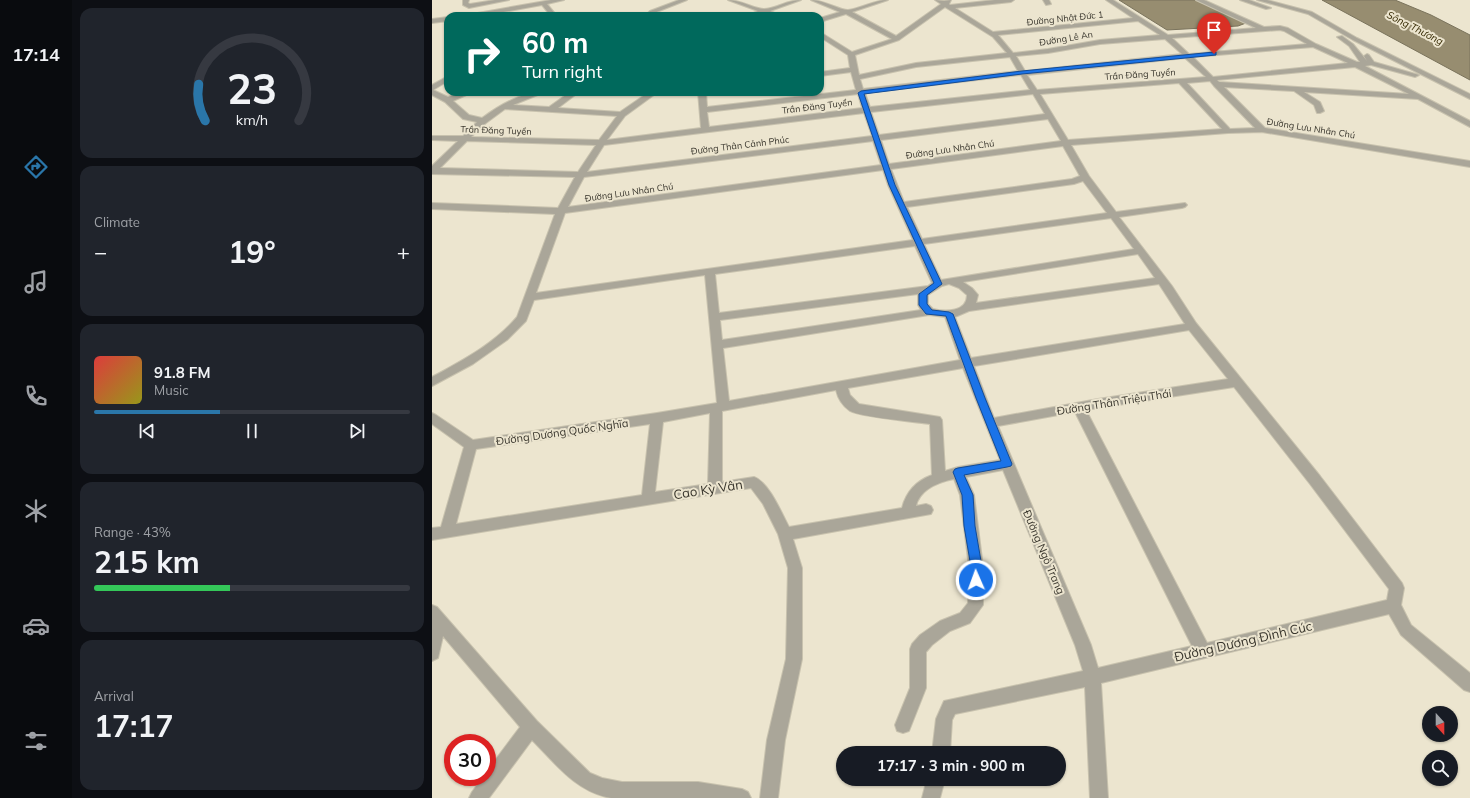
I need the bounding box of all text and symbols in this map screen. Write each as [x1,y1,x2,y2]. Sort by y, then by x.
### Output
street label: Đường Nhật Đức 1 [1026,8,1104,28]
water label: Sông Thương [1385,8,1445,48]
pin [1197,13,1231,54]
icon: arrive [1203,19,1225,41]
text: 60 m [522,25,588,60]
icon: right [456,28,508,80]
street label: Đường Lê An [1038,28,1094,48]
text: 17:14 [12,43,60,66]
text: Turn right [522,60,602,83]
text: 23 [227,62,277,114]
street label: Trần Đăng Tuyển [1104,66,1176,83]
street label: Trần Đăng Tuyển [781,96,853,117]
text: km/h [236,111,268,129]
street label: Đường Lưu Nhân Chú [1266,116,1356,140]
street label: Trần Đăng Tuyển [460,123,532,138]
street label: Đường Thân Cảnh Phúc [690,133,790,156]
street label: Đường Lưu Nhân Chú [905,137,995,161]
icon: directions [22,153,50,181]
street label: Đường Lưu Nhân Chú [584,180,674,204]
text: Climate [94,214,140,230]
text: 19° [228,233,276,271]
text: − [94,238,107,266]
text: + [397,238,410,266]
icon: music [22,268,50,296]
text: 91.8 FM [154,363,210,382]
icon: phone [22,382,50,410]
text: Music [154,382,189,398]
street label: Đường Thân Triệu Thái [1056,386,1172,418]
street label: Đường Dương Quốc Nghĩa [495,416,629,448]
icon: previous [136,420,158,442]
icon: pause [241,420,263,442]
icon: next [346,420,368,442]
street label: Cao Kỳ Vân [672,476,744,502]
icon: climate [22,497,50,525]
street label: Đường Ngô Trang [1020,508,1068,596]
text: Range · 43% [94,524,171,540]
text: 215 km [94,543,200,581]
position arrow [955,559,997,601]
icon: car [22,612,50,640]
street label: Đường Dương Đình Cúc [1172,617,1314,665]
text: Arrival [94,688,134,704]
north arrow [1422,706,1458,742]
map controls [1422,706,1458,786]
text: 17:17 [94,707,173,745]
icon: filters [22,727,50,755]
speed limit sign: 30 [444,734,496,786]
button: search [1422,750,1458,786]
text: 17:17 · 3 min · 900 m [877,756,1025,775]

